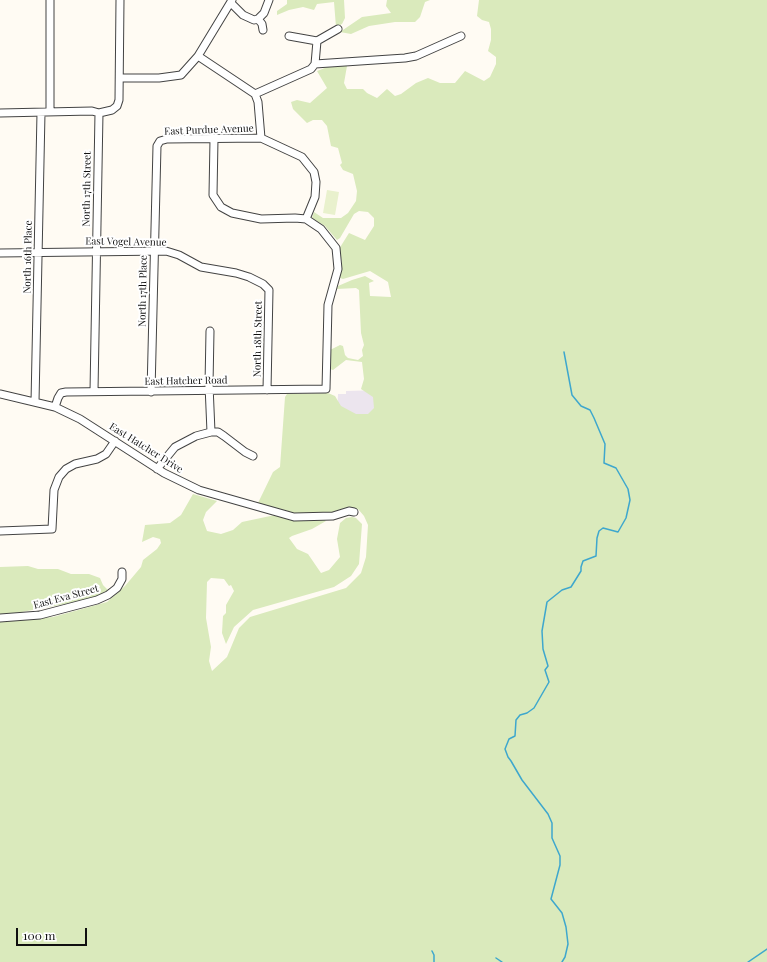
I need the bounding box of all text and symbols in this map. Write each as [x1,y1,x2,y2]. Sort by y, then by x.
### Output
street label: East Purdue Avenue [164,122,254,138]
street label: North 17th Street [80,151,94,227]
street label: North 16th Place [21,220,35,294]
street label: East Vogel Avenue [85,235,167,249]
street label: North 17th Place [136,255,150,327]
street label: North 18th Street [251,301,265,377]
street label: East Hatcher Road [144,374,228,388]
street label: East Hatcher Drive [107,420,185,476]
street label: East Eva Street [32,583,100,611]
scale bar [18,920,89,946]
text: 100 m [23,927,55,943]

